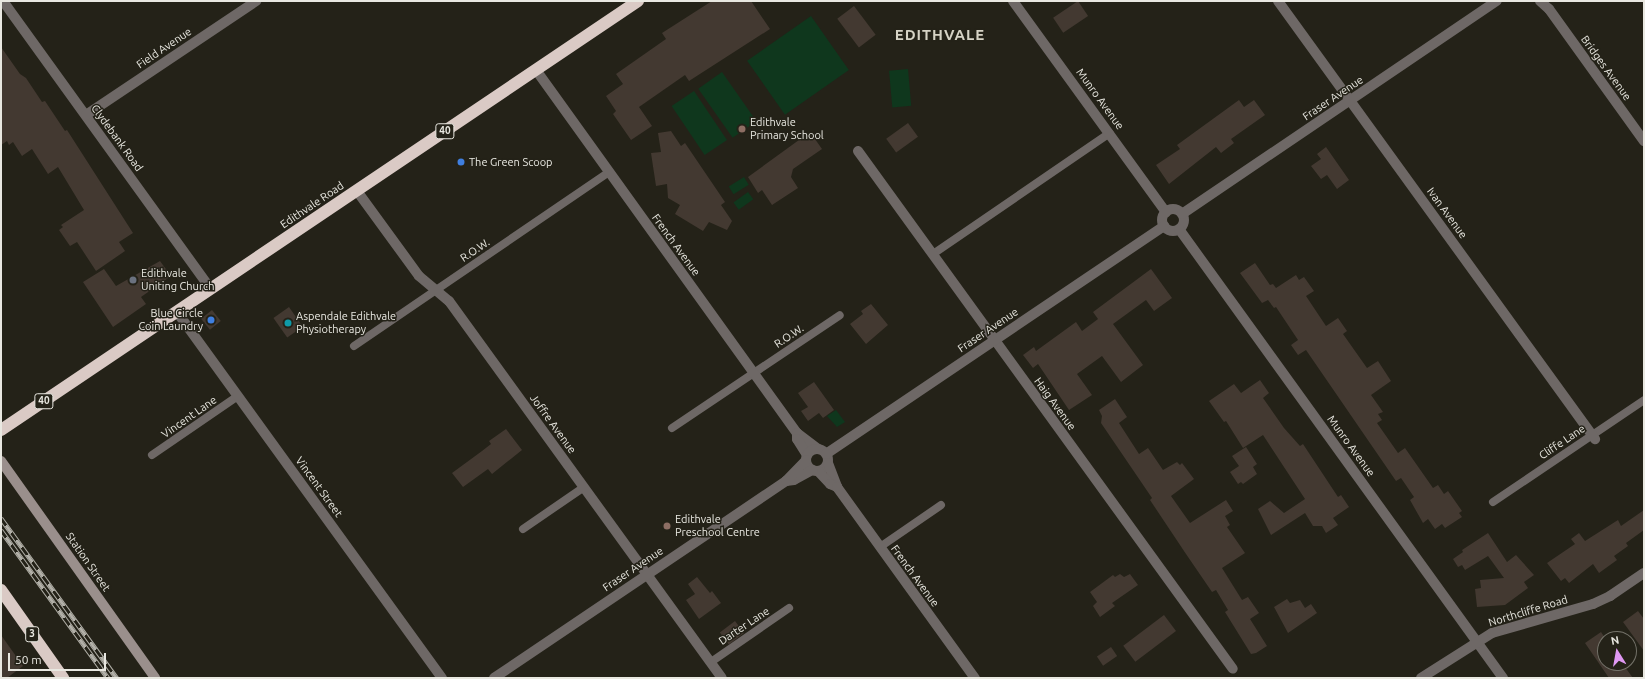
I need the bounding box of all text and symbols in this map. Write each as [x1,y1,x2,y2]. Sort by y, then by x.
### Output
street label: Field Avenue [134,25,194,71]
district label: EDITHVALE [895,26,985,44]
street label: Bridges Avenue [1578,33,1634,103]
street label: Munro Avenue [1073,66,1127,132]
street label: Fraser Avenue [1300,73,1366,123]
street label: Clydebank Road [88,102,146,174]
place label: Edithvale Primary School [750,116,824,142]
road number: 40 [435,123,455,139]
marker: Edithvale Primary School [737,124,747,134]
place label: The Green Scoop [469,155,553,169]
marker: The Green Scoop [456,157,466,167]
street label: Edithvale Road [278,179,346,231]
street label: Ivan Avenue [1424,185,1470,241]
street label: French Avenue [649,212,703,278]
street label: R.O.W. [458,235,492,265]
place label: Edithvale Uniting Church [141,267,214,293]
marker: Edithvale Uniting Church [128,275,138,285]
street label: Fraser Avenue [955,305,1021,355]
place label: Blue Circle Coin Laundry [138,307,203,333]
place label: Aspendale Edithvale Physiotherapy [296,310,396,336]
marker: Blue Circle Coin Laundry [206,315,216,325]
marker: Aspendale Edithvale Physiotherapy [283,318,293,328]
street label: R.O.W. [772,321,806,351]
street label: Haig Avenue [1031,375,1079,433]
street label: Joffre Avenue [527,392,579,456]
road number: 40 [34,393,54,409]
street label: Vincent Lane [159,393,219,441]
street label: Munro Avenue [1324,413,1378,479]
street label: Cliffe Lane [1536,422,1588,462]
street label: Vincent Street [293,454,345,520]
place label: Edithvale Preschool Centre [675,513,760,539]
marker: Edithvale Preschool Centre [662,521,672,531]
street label: Station Street [63,530,113,594]
street label: French Avenue [888,543,942,609]
street label: Fraser Avenue [600,544,666,594]
street label: Northcliffe Road [1487,593,1569,629]
street label: Darter Lane [716,604,772,648]
road number: 3 [25,626,39,642]
north arrow [1597,631,1637,671]
text: N [1610,634,1620,647]
scale bar [10,645,108,671]
text: 50 m [15,653,42,666]

